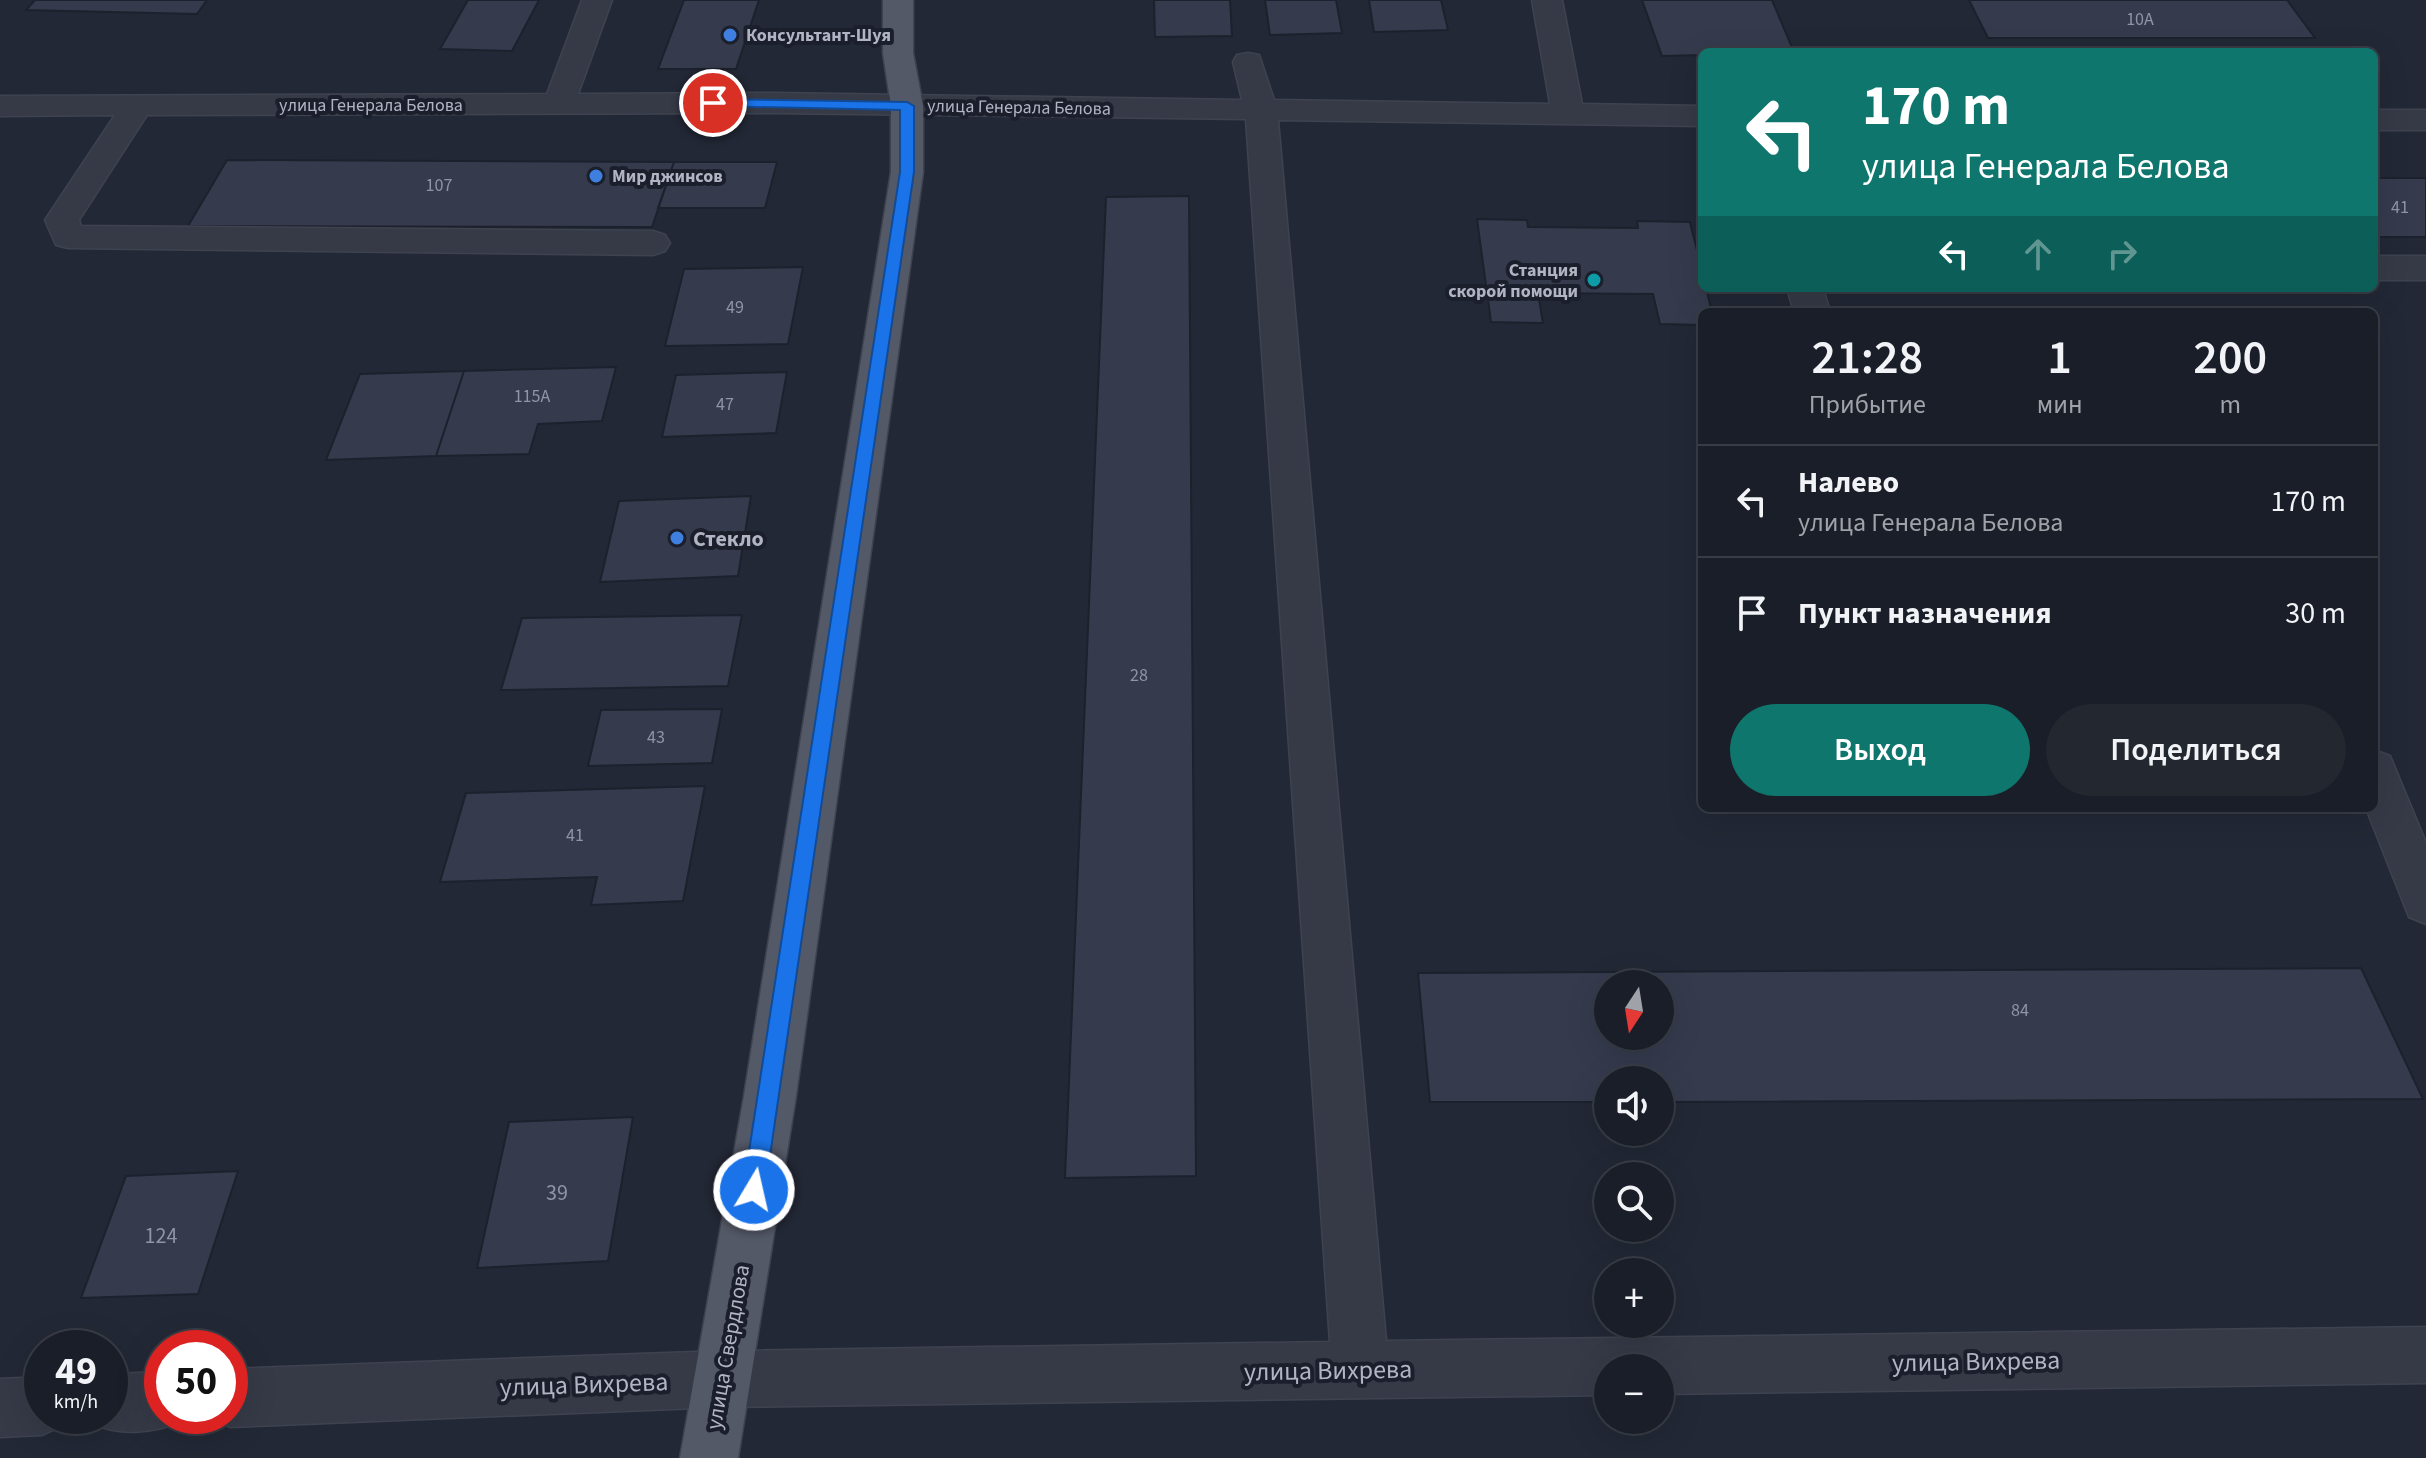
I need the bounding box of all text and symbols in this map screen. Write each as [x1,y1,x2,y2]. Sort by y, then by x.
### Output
house number: 10А [2126,7,2154,32]
place label: Консультант-Шуя [746,23,891,48]
marker: Консультант-Шуя [721,26,739,44]
text: 170 m [1862,67,2010,146]
pin [679,69,747,137]
icon: left [1730,80,1834,184]
icon: arrive [691,81,735,125]
street label: улица Генерала Белова [279,93,463,118]
street label: улица Генерала Белова [927,93,1111,122]
text: улица Генерала Белова [1862,141,2230,192]
place label: Мир джинсов [612,164,723,189]
marker: Мир джинсов [587,167,605,185]
house number: 107 [426,173,452,198]
house number: 41 [2391,195,2409,220]
icon: left [1932,232,1976,276]
icon: ahead [2016,232,2060,276]
icon: right [2100,232,2144,276]
place label: Станция скорой помощи [1448,258,1578,304]
marker: Станция скорой помощи [1585,271,1603,289]
house number: 49 [726,295,744,320]
text: 21:28 [1812,324,1923,392]
text: 1 [2047,324,2072,392]
text: 200 [2193,324,2267,392]
house number: 115А [514,384,551,409]
text: Прибытие [1809,386,1926,423]
text: мин [2037,386,2083,423]
text: m [2219,386,2241,423]
house number: 47 [716,392,734,417]
text: Налево [1798,461,1899,504]
icon: left [1730,479,1774,523]
text: 170 m [2270,480,2346,523]
text: улица Генерала Белова [1798,504,2063,541]
place label: Стекло [693,523,764,555]
marker: Стекло [668,529,686,547]
icon: arrive [1730,591,1774,635]
text: Пункт назначения [1798,592,2052,635]
text: 30 m [2285,592,2346,635]
house number: 28 [1130,663,1148,688]
button: Выход [1730,704,2030,796]
button: Поделиться [2046,704,2346,796]
house number: 43 [647,725,665,750]
house number: 41 [566,823,584,848]
north arrow [1594,970,1674,1050]
map controls [1594,970,1674,1434]
house number: 84 [2011,998,2029,1023]
button: sound [1594,1066,1674,1146]
position arrow [712,1148,796,1232]
button: search [1594,1162,1674,1242]
house number: 39 [546,1177,568,1209]
house number: 124 [145,1220,177,1252]
button: + [1594,1258,1674,1338]
street label: улица Свердлова [698,1262,758,1432]
speed limit sign: 50 [144,1330,248,1434]
street label: улица Вихрева [1891,1342,2061,1381]
text: 49 [55,1343,97,1400]
street label: улица Вихрева [1243,1351,1413,1390]
button: − [1594,1354,1674,1434]
street label: улица Вихрева [499,1363,669,1406]
text: km/h [54,1388,98,1416]

